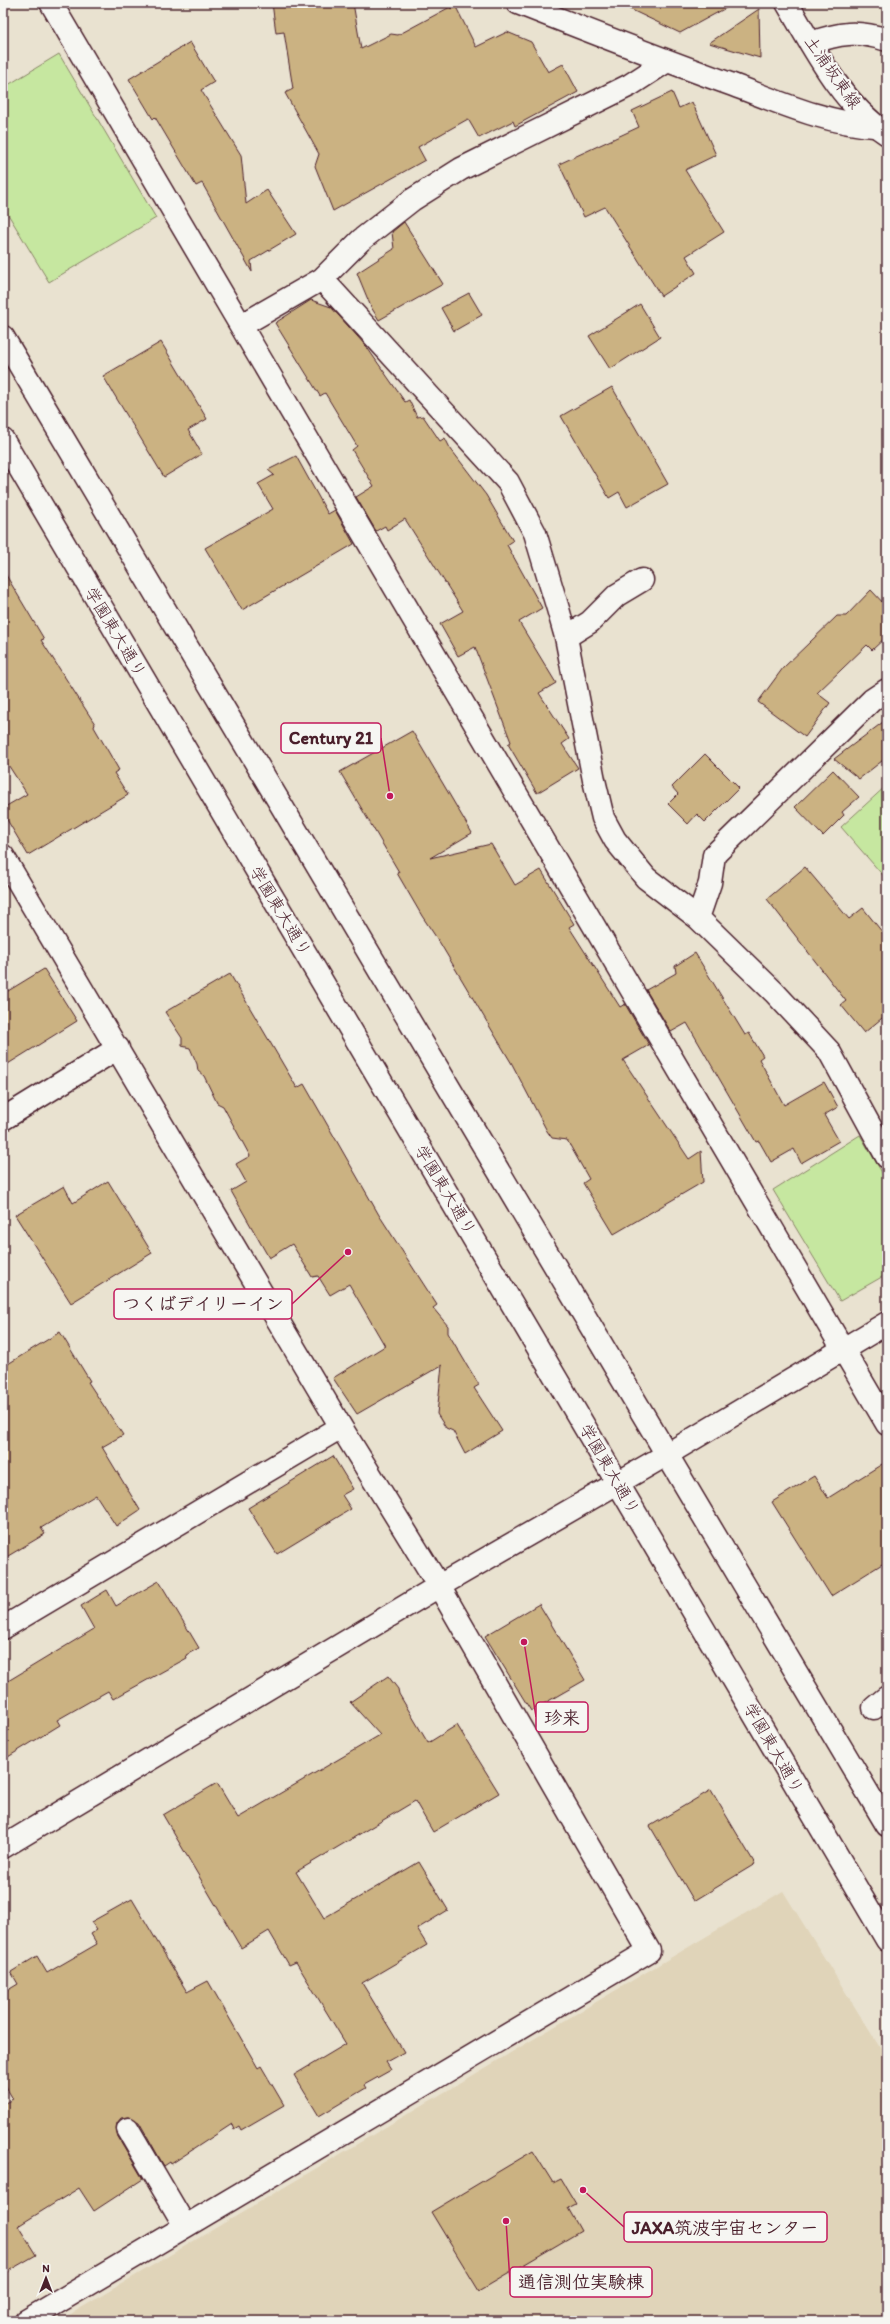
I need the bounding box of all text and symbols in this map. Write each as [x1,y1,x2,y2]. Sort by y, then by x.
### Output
street label: 土浦坂東線 [800,31,866,113]
street label: 学園東大通り [81,583,151,681]
callout: Century 21 [281,723,381,753]
text: Century 21 [289,727,374,749]
street label: 学園東大通り [246,862,316,960]
street label: 学園東大通り [411,1141,481,1239]
callout: つくばデイリーイン [114,1289,292,1319]
text: つくばデイリーイン [122,1293,284,1315]
street label: 学園東大通り [576,1420,644,1518]
street label: 学園東大通り [740,1699,808,1797]
callout: 珍来 [536,1702,588,1732]
text: 珍来 [544,1707,580,1729]
callout: JAXA筑波宇宙センター [624,2212,827,2242]
text: JAXA筑波宇宙センター [631,2217,818,2239]
north arrow [26,2258,66,2298]
text: N [42,2262,50,2275]
callout: 通信測位実験棟 [510,2267,652,2297]
text: 通信測位実験棟 [518,2271,644,2293]

